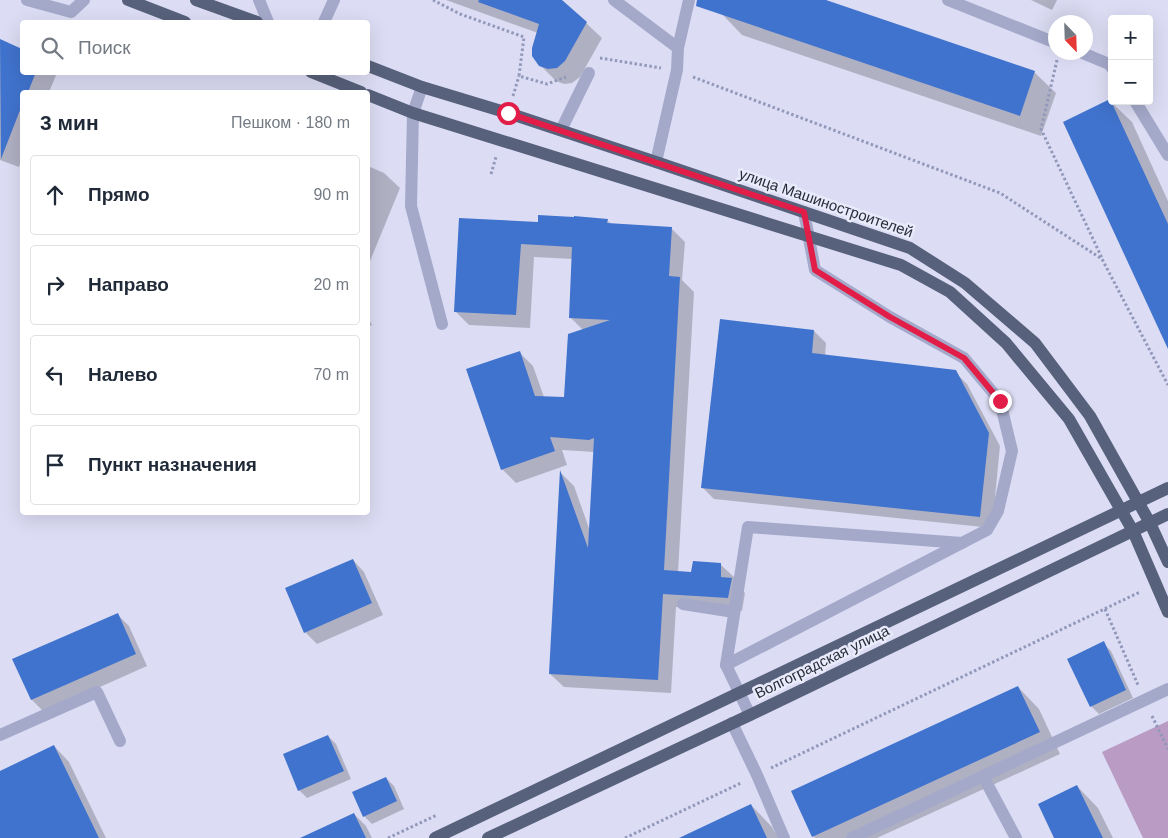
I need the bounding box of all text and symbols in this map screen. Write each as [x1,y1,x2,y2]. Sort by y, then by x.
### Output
north arrow [1048,15,1093,60]
map controls [1108,15,1153,105]
button: + [1108,15,1153,60]
search box [20,20,370,75]
icon: search [38,34,66,62]
text: Поиск [78,37,131,58]
button: − [1108,60,1153,105]
route start [497,102,520,125]
text: 3 мин [40,111,99,134]
text: Пешком · 180 m [231,114,350,131]
street label: улица Машиностроителей [737,165,915,240]
icon: ahead [41,181,69,209]
text: Прямо [88,184,150,205]
text: 90 m [313,186,349,203]
icon: right [41,271,69,299]
text: Направо [88,274,169,295]
text: 20 m [313,276,349,293]
icon: left [41,361,69,389]
text: Налево [88,364,158,385]
text: 70 m [313,366,349,383]
route end [989,390,1012,413]
icon: arrive [41,451,69,479]
text: Пункт назначения [88,454,257,475]
street label: Волгоградская улица [752,621,892,702]

